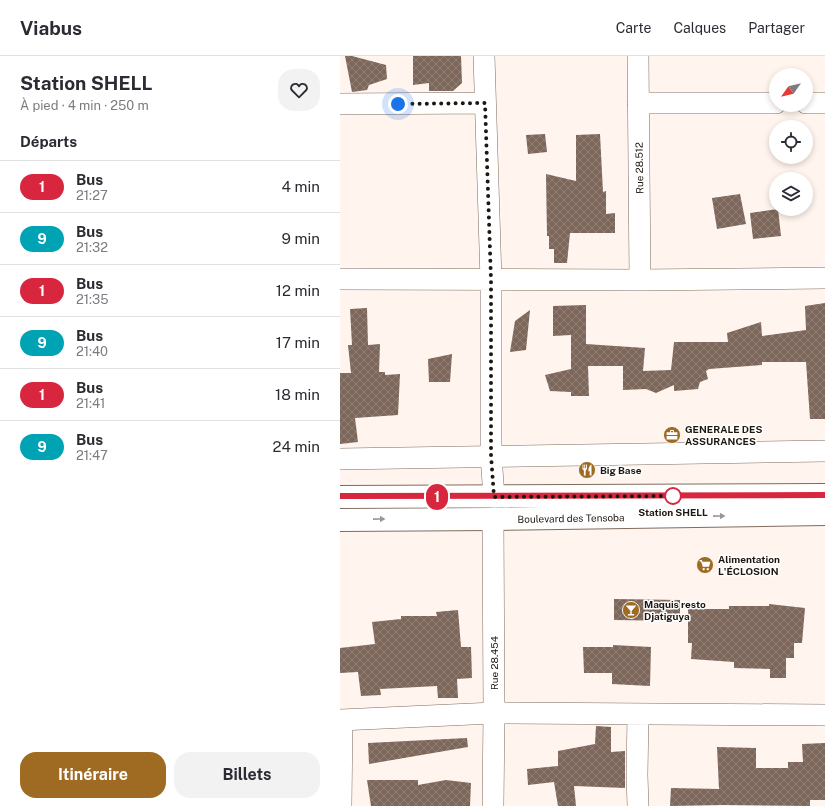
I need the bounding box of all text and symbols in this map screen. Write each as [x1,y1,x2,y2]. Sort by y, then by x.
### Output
text: Viabus [20,17,82,39]
text: Carte [616,20,652,36]
text: Calques [674,20,726,36]
text: Partager [748,20,805,36]
north arrow [769,68,813,112]
map controls [769,68,813,216]
button: heart [278,69,320,111]
text: Station SHELL [20,72,152,94]
your location [388,94,408,114]
text: À pied · 4 min · 250 m [20,98,149,113]
button: locate [769,120,813,164]
text: Départs [20,133,77,150]
street label: Rue 28.512 [633,142,645,194]
text: Bus [76,171,103,188]
button: layers [769,172,813,216]
text: 4 min [281,178,320,195]
text: 1 [39,179,45,195]
text: 21:27 [76,188,108,203]
text: Bus [76,223,103,240]
text: 9 min [282,230,320,247]
text: 9 [37,231,47,247]
text: 21:32 [76,240,108,255]
text: Bus [76,275,103,292]
text: 12 min [276,282,320,299]
text: 1 [39,283,45,299]
text: 21:35 [76,292,109,307]
text: Bus [76,327,103,344]
text: 17 min [276,334,320,351]
text: 9 [37,335,47,351]
text: 21:40 [76,344,108,359]
text: Bus [76,379,103,396]
text: 18 min [275,386,320,403]
text: 1 [39,387,45,403]
text: 21:41 [76,396,105,411]
place label: GENERALE DES ASSURANCES [685,423,762,447]
office icon: GENERALE DES ASSURANCES [662,425,682,445]
text: Bus [76,431,103,448]
text: 24 min [273,438,320,455]
text: 9 [37,439,47,455]
text: 21:47 [76,448,108,463]
restaurant icon: Big Base [577,460,597,480]
place label: Big Base [600,464,642,476]
line badge: 1 [424,484,450,510]
marker: Station SHELL [664,487,682,505]
text: 1 [434,489,440,505]
place label: Station SHELL [638,506,708,518]
street label: Boulevard des Tensoba [517,511,625,525]
one-way arrow [713,513,726,519]
one-way arrow [373,516,386,522]
place label: Alimentation L'ÉCLOSION [718,553,780,577]
supermarket icon: Alimentation L'ÉCLOSION [695,555,715,575]
place label: Maquis resto Djatiguya [644,598,706,622]
bar icon: Maquis resto Djatiguya [621,600,641,620]
street label: Rue 28.454 [488,636,500,690]
button: Itinéraire [20,752,166,798]
button: Billets [174,752,320,798]

